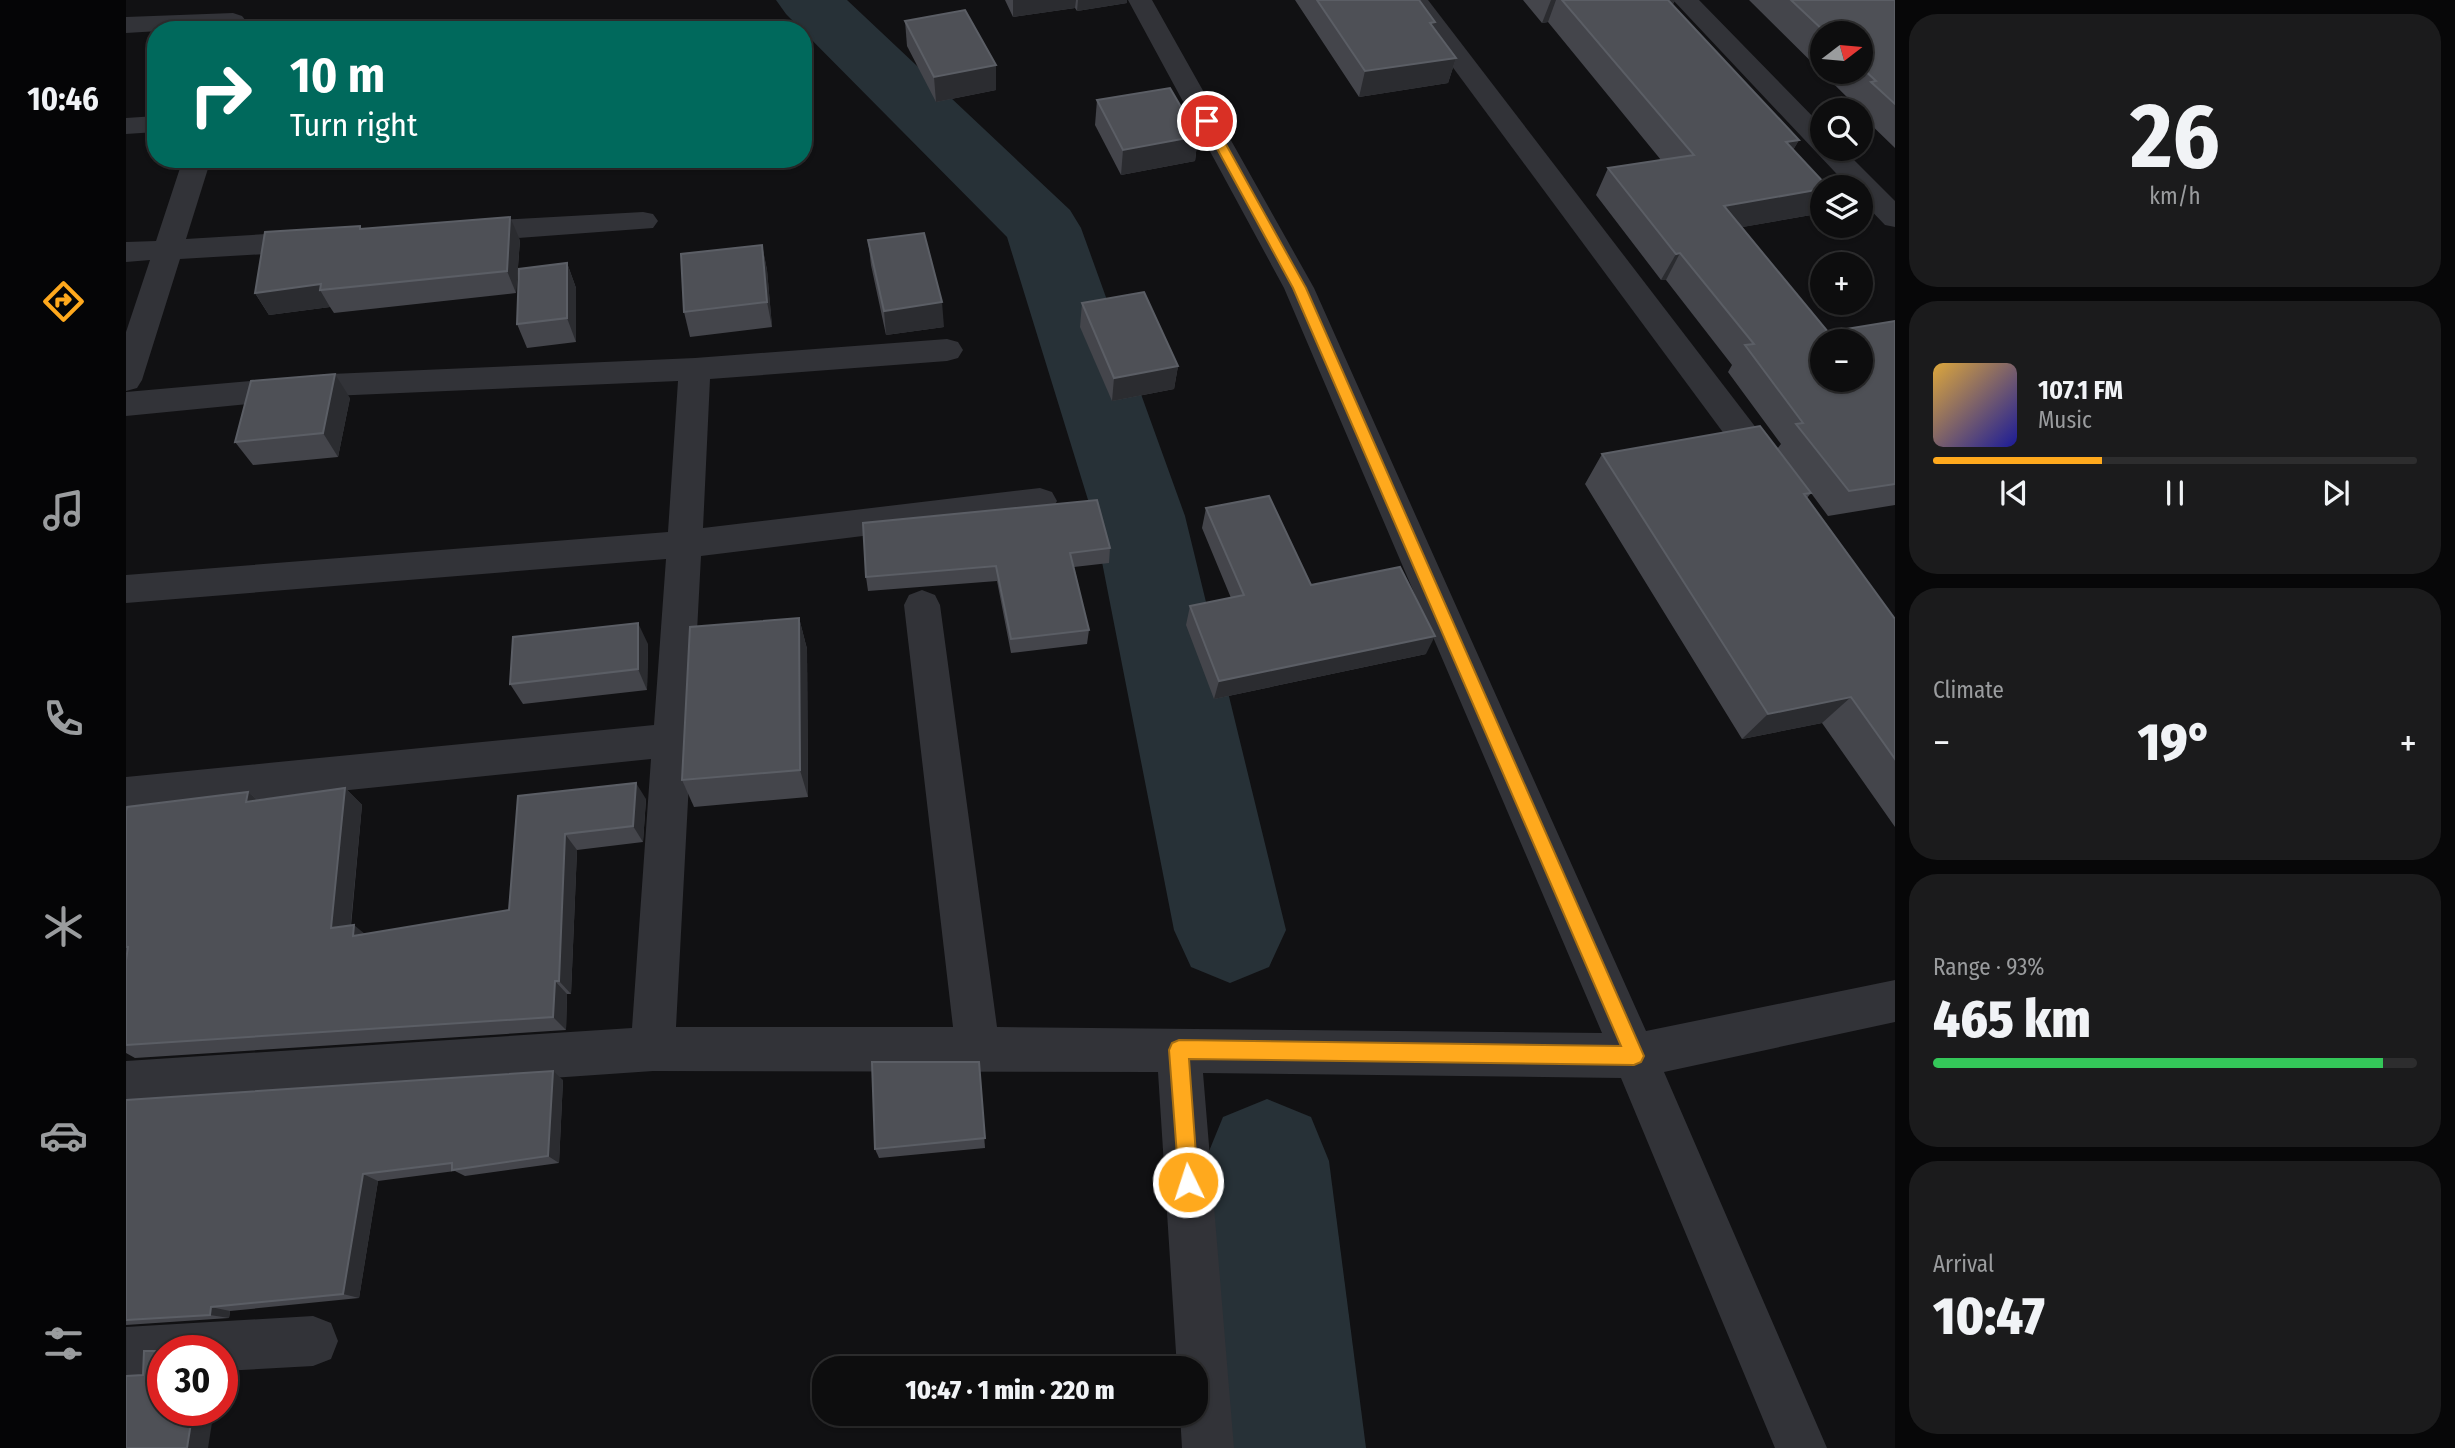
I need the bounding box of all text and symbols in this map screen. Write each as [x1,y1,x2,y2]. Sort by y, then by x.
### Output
north arrow [1810,21,1872,84]
map controls [1810,21,1873,392]
text: 10 m [290,46,385,105]
icon: right [175,49,266,140]
text: 10:46 [27,80,99,118]
text: 26 [2130,82,2220,191]
pin [1177,91,1237,151]
button: search [1810,98,1873,161]
icon: arrive [1188,102,1226,140]
text: Turn right [290,106,417,144]
button: layers [1810,175,1873,238]
text: km/h [2149,182,2201,210]
button: + [1810,252,1873,315]
icon: directions [39,277,88,326]
button: − [1810,329,1873,392]
text: 107.1 FM [2038,375,2123,406]
text: Music [2038,406,2092,434]
icon: previous [1995,474,2033,512]
icon: pause [2156,474,2194,512]
icon: next [2317,474,2355,512]
icon: music [39,486,88,535]
text: Climate [1933,676,2004,704]
icon: phone [39,694,88,743]
text: 19° [2138,711,2212,774]
text: − [1933,720,1950,766]
text: + [2400,720,2417,766]
icon: climate [39,902,88,951]
text: Range · 93% [1933,953,2044,981]
text: 465 km [1933,988,2091,1051]
icon: car [39,1111,88,1160]
position arrow [1151,1145,1225,1219]
text: Arrival [1933,1250,1994,1278]
text: 10:47 [1933,1285,2045,1348]
icon: filters [39,1319,88,1368]
speed limit sign: 30 [147,1335,238,1426]
text: 10:47 · 1 min · 220 m [905,1375,1115,1406]

